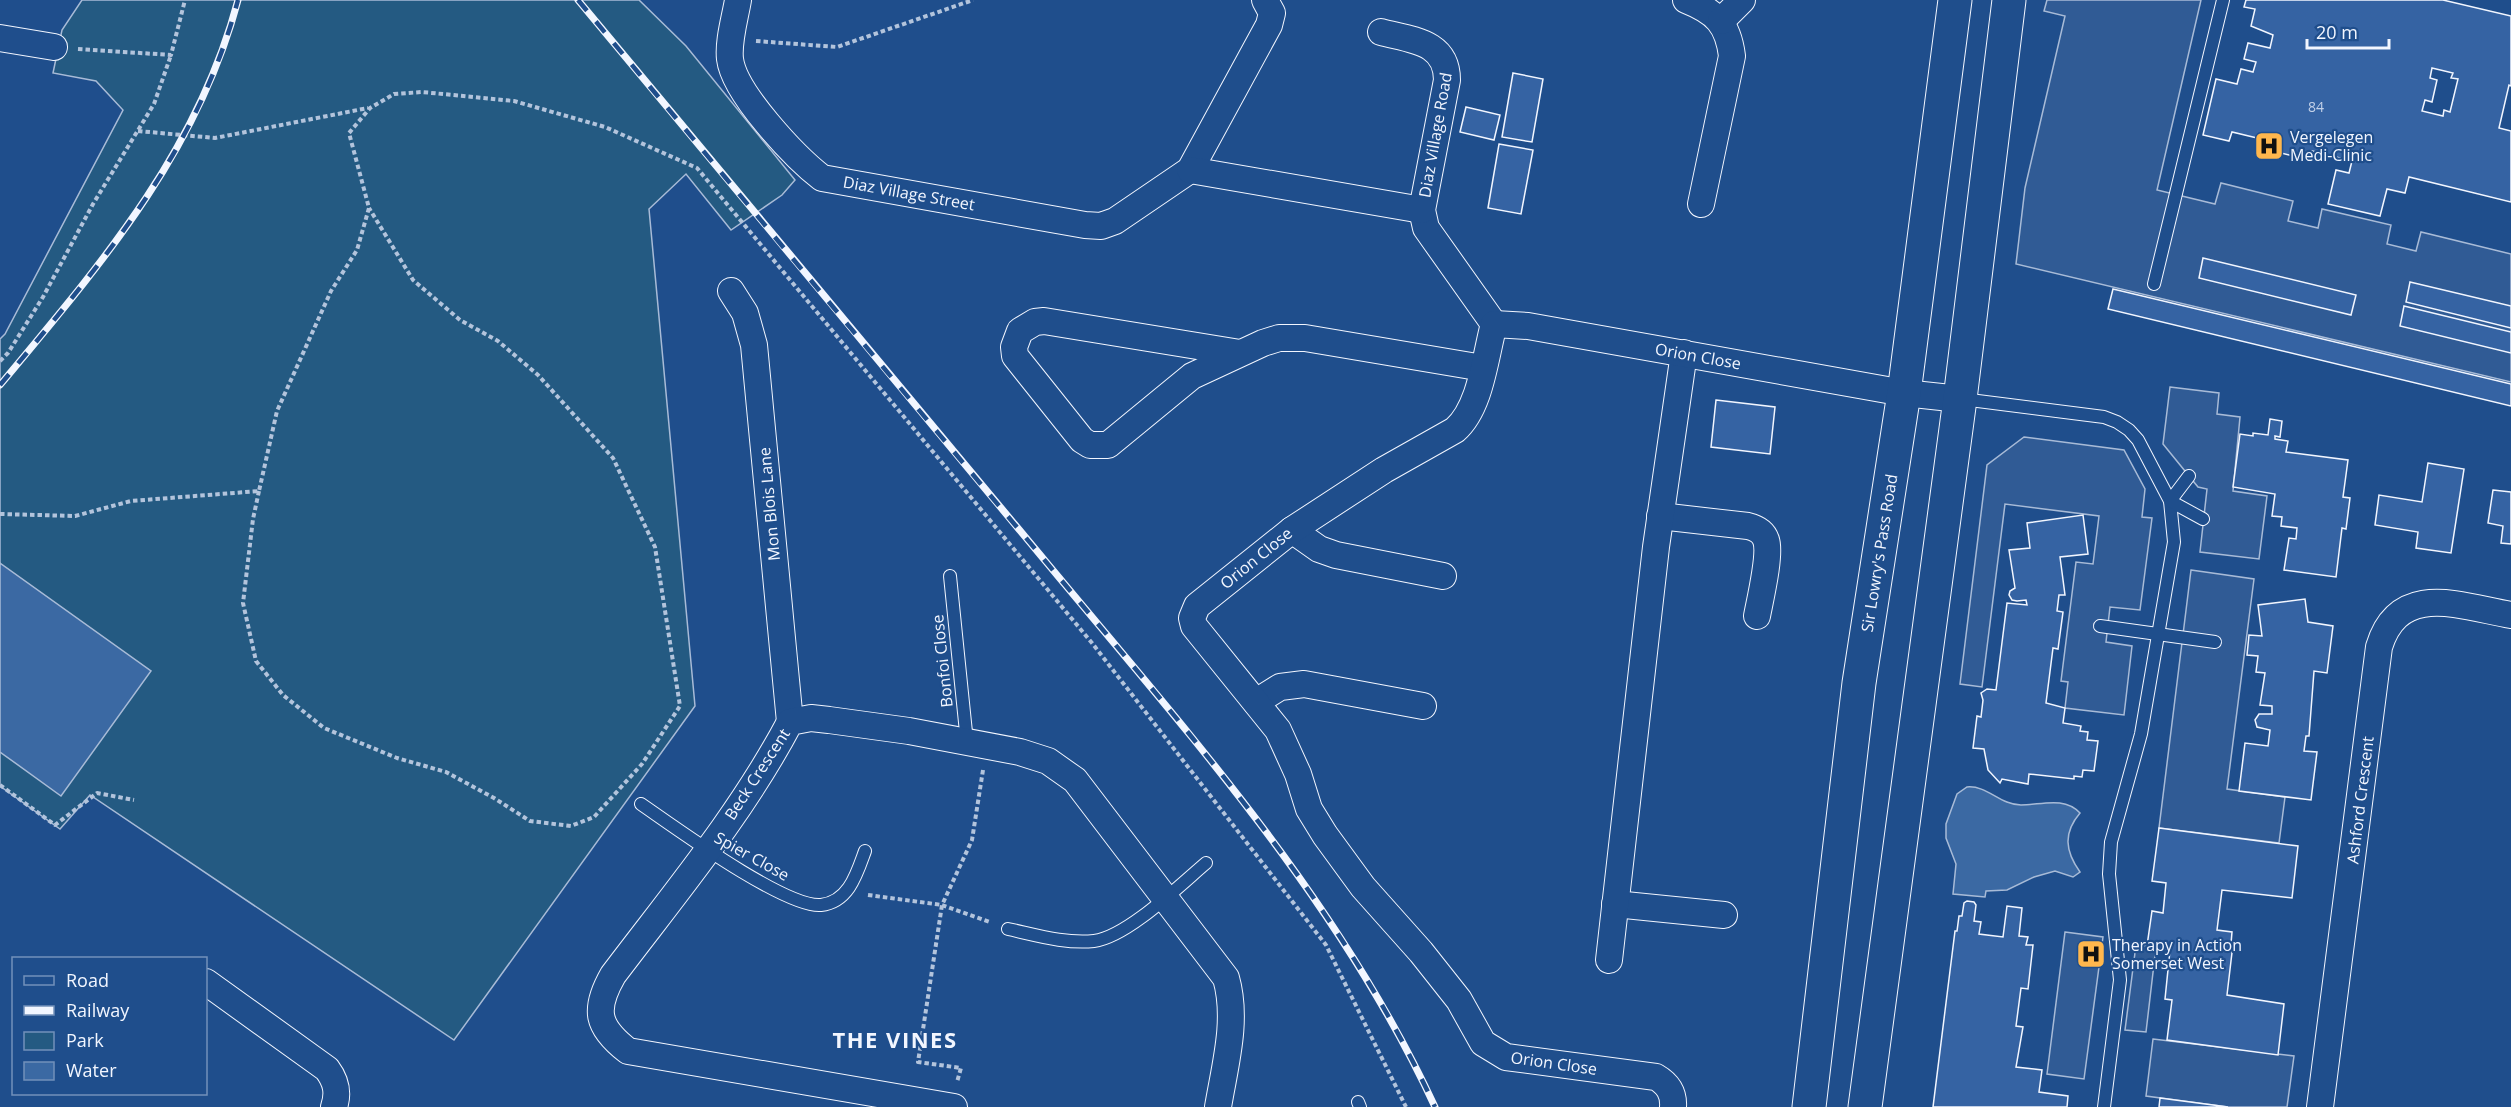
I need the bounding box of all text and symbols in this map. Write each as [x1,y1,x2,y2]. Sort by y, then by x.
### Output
scale bar [2307,12,2390,50]
text: 20 m [2316,20,2358,44]
street label: Diaz Village Road [1413,71,1457,199]
house number: 84 [2308,97,2324,116]
place label: Vergelegen Medi-Clinic [2290,126,2373,166]
hospital icon: Vergelegen Medi-Clinic [2253,130,2285,162]
street label: Diaz Village Street [841,171,977,215]
street label: Orion Close [1653,338,1743,374]
street label: Mon Blois Lane [753,446,785,562]
street label: Sir Lowry's Pass Road [1856,472,1902,634]
street label: Orion Close [1215,522,1297,594]
street label: Bonfoi Close [926,613,958,709]
street label: Beck Crescent [719,724,795,824]
street label: Ashford Crescent [2341,735,2379,865]
street label: Spier Close [711,826,793,886]
place label: Therapy in Action Somerset West [2112,934,2242,974]
hospital icon: Therapy in Action Somerset West [2075,938,2107,970]
legend [12,957,207,1095]
text: Road [66,968,109,992]
text: Railway [66,998,130,1022]
district label: THE VINES [832,1024,958,1054]
text: Park [66,1028,104,1052]
street label: Orion Close [1509,1046,1599,1080]
text: Water [66,1058,117,1082]

